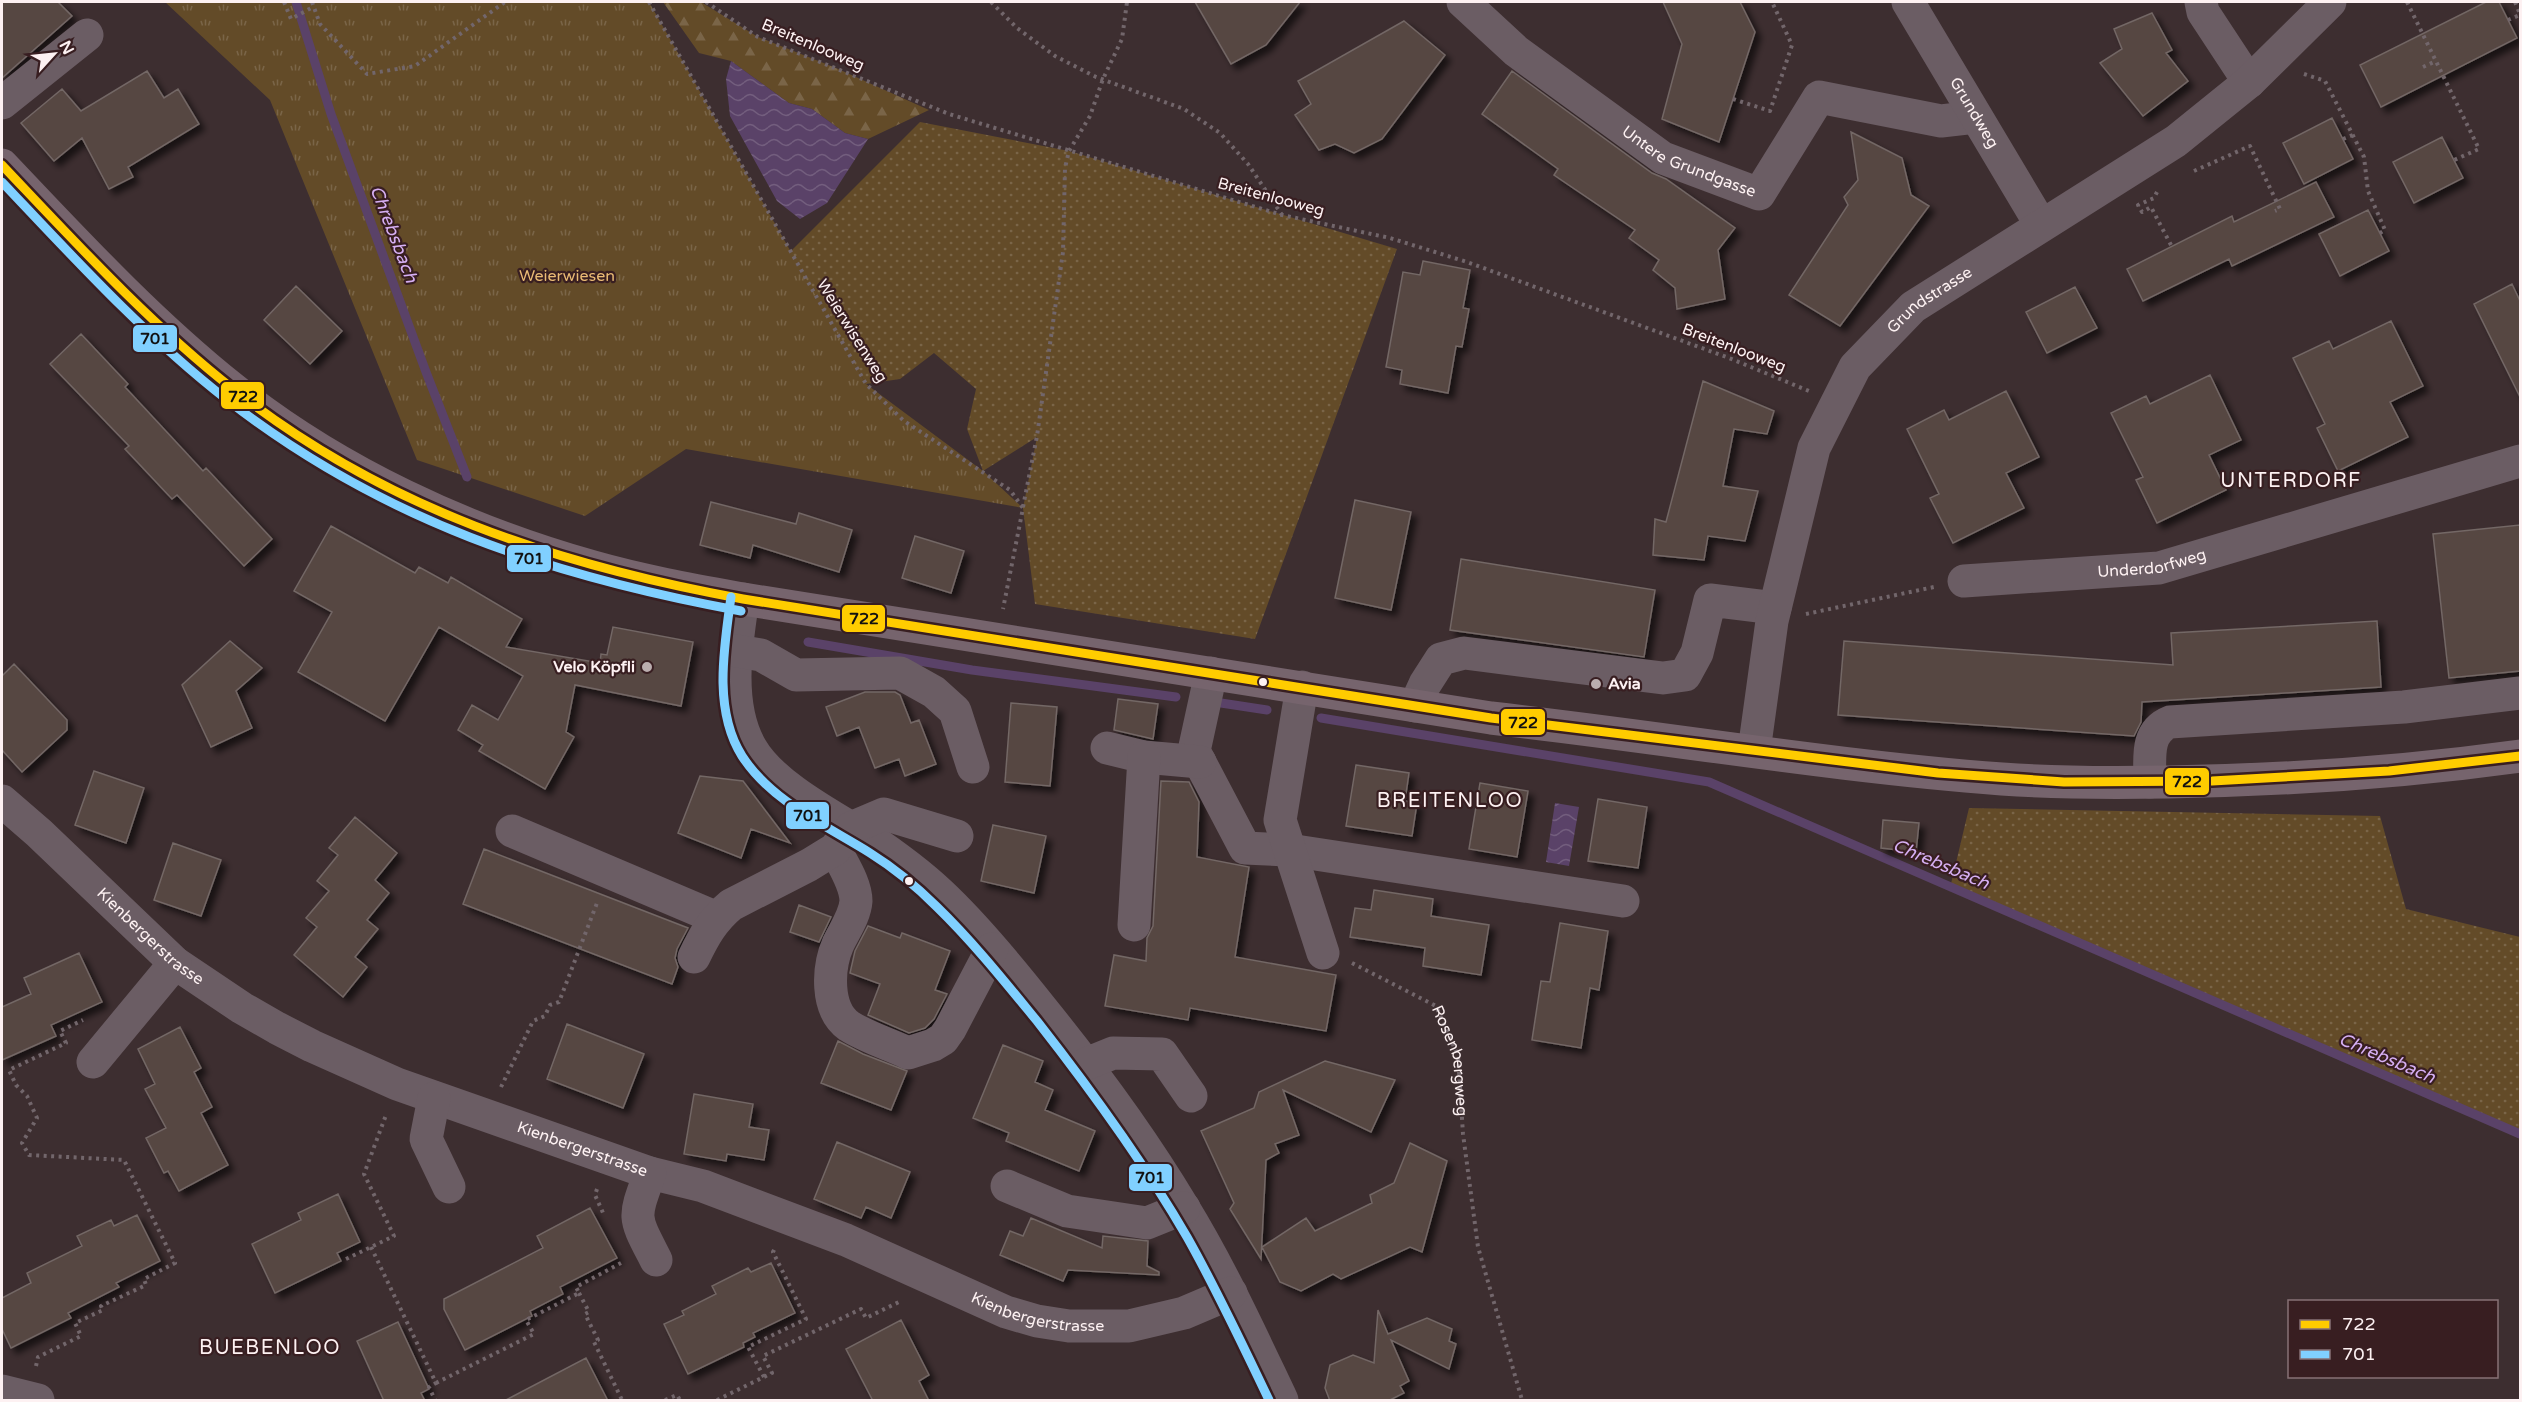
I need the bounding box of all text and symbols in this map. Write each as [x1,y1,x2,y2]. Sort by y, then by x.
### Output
street label: Breitenlooweg [759,14,867,76]
north arrow [24,24,84,84]
text: N [55,37,78,58]
street label: Grundweg [1945,73,2003,152]
street label: Untere Grundgasse [1618,121,1759,202]
street label: Breitenlooweg [1215,173,1327,221]
water label: Chrebsbach [365,182,423,287]
street label: Grundstrasse [1883,262,1976,338]
park label: Weierwiesen [519,266,615,286]
street label: Weierwisenweg [812,276,892,386]
street label: Breitenlooweg [1679,319,1789,377]
line badge: 701 [132,324,178,353]
text: 701 [140,329,170,349]
line badge: 722 [220,381,265,410]
text: 722 [228,387,258,407]
district label: UNTERDORF [2220,469,2362,493]
line badge: 701 [506,544,552,573]
street label: Underdorfweg [2097,545,2209,582]
text: 701 [514,549,544,569]
line badge: 722 [841,604,886,633]
text: 722 [849,609,879,629]
place label: Velo Köpfli [553,657,635,677]
marker: Velo Köpfli [640,660,654,674]
place label: Avia [1608,674,1641,694]
unlabelled marker [1257,676,1269,688]
marker: Avia [1589,677,1603,691]
line badge: 722 [1500,708,1546,736]
text: 722 [1508,713,1538,733]
line badge: 722 [2164,767,2210,796]
text: 722 [2172,772,2202,792]
district label: BREITENLOO [1377,789,1523,813]
line badge: 701 [785,801,830,830]
text: 701 [793,806,823,826]
water label: Chrebsbach [1890,834,1993,895]
unlabelled marker [903,875,915,887]
street label: Kienbergerstrasse [92,883,208,989]
street label: Rosenbergweg [1427,1002,1472,1117]
water label: Chrebsbach [2336,1028,2439,1089]
street label: Kienbergerstrasse [514,1117,650,1181]
line badge: 701 [1128,1163,1173,1192]
text: 701 [1135,1168,1165,1188]
street label: Kienbergerstrasse [968,1288,1104,1336]
legend [2288,1300,2498,1378]
text: 722 [2342,1313,2376,1335]
district label: BUEBENLOO [199,1336,341,1360]
text: 701 [2342,1343,2376,1365]

